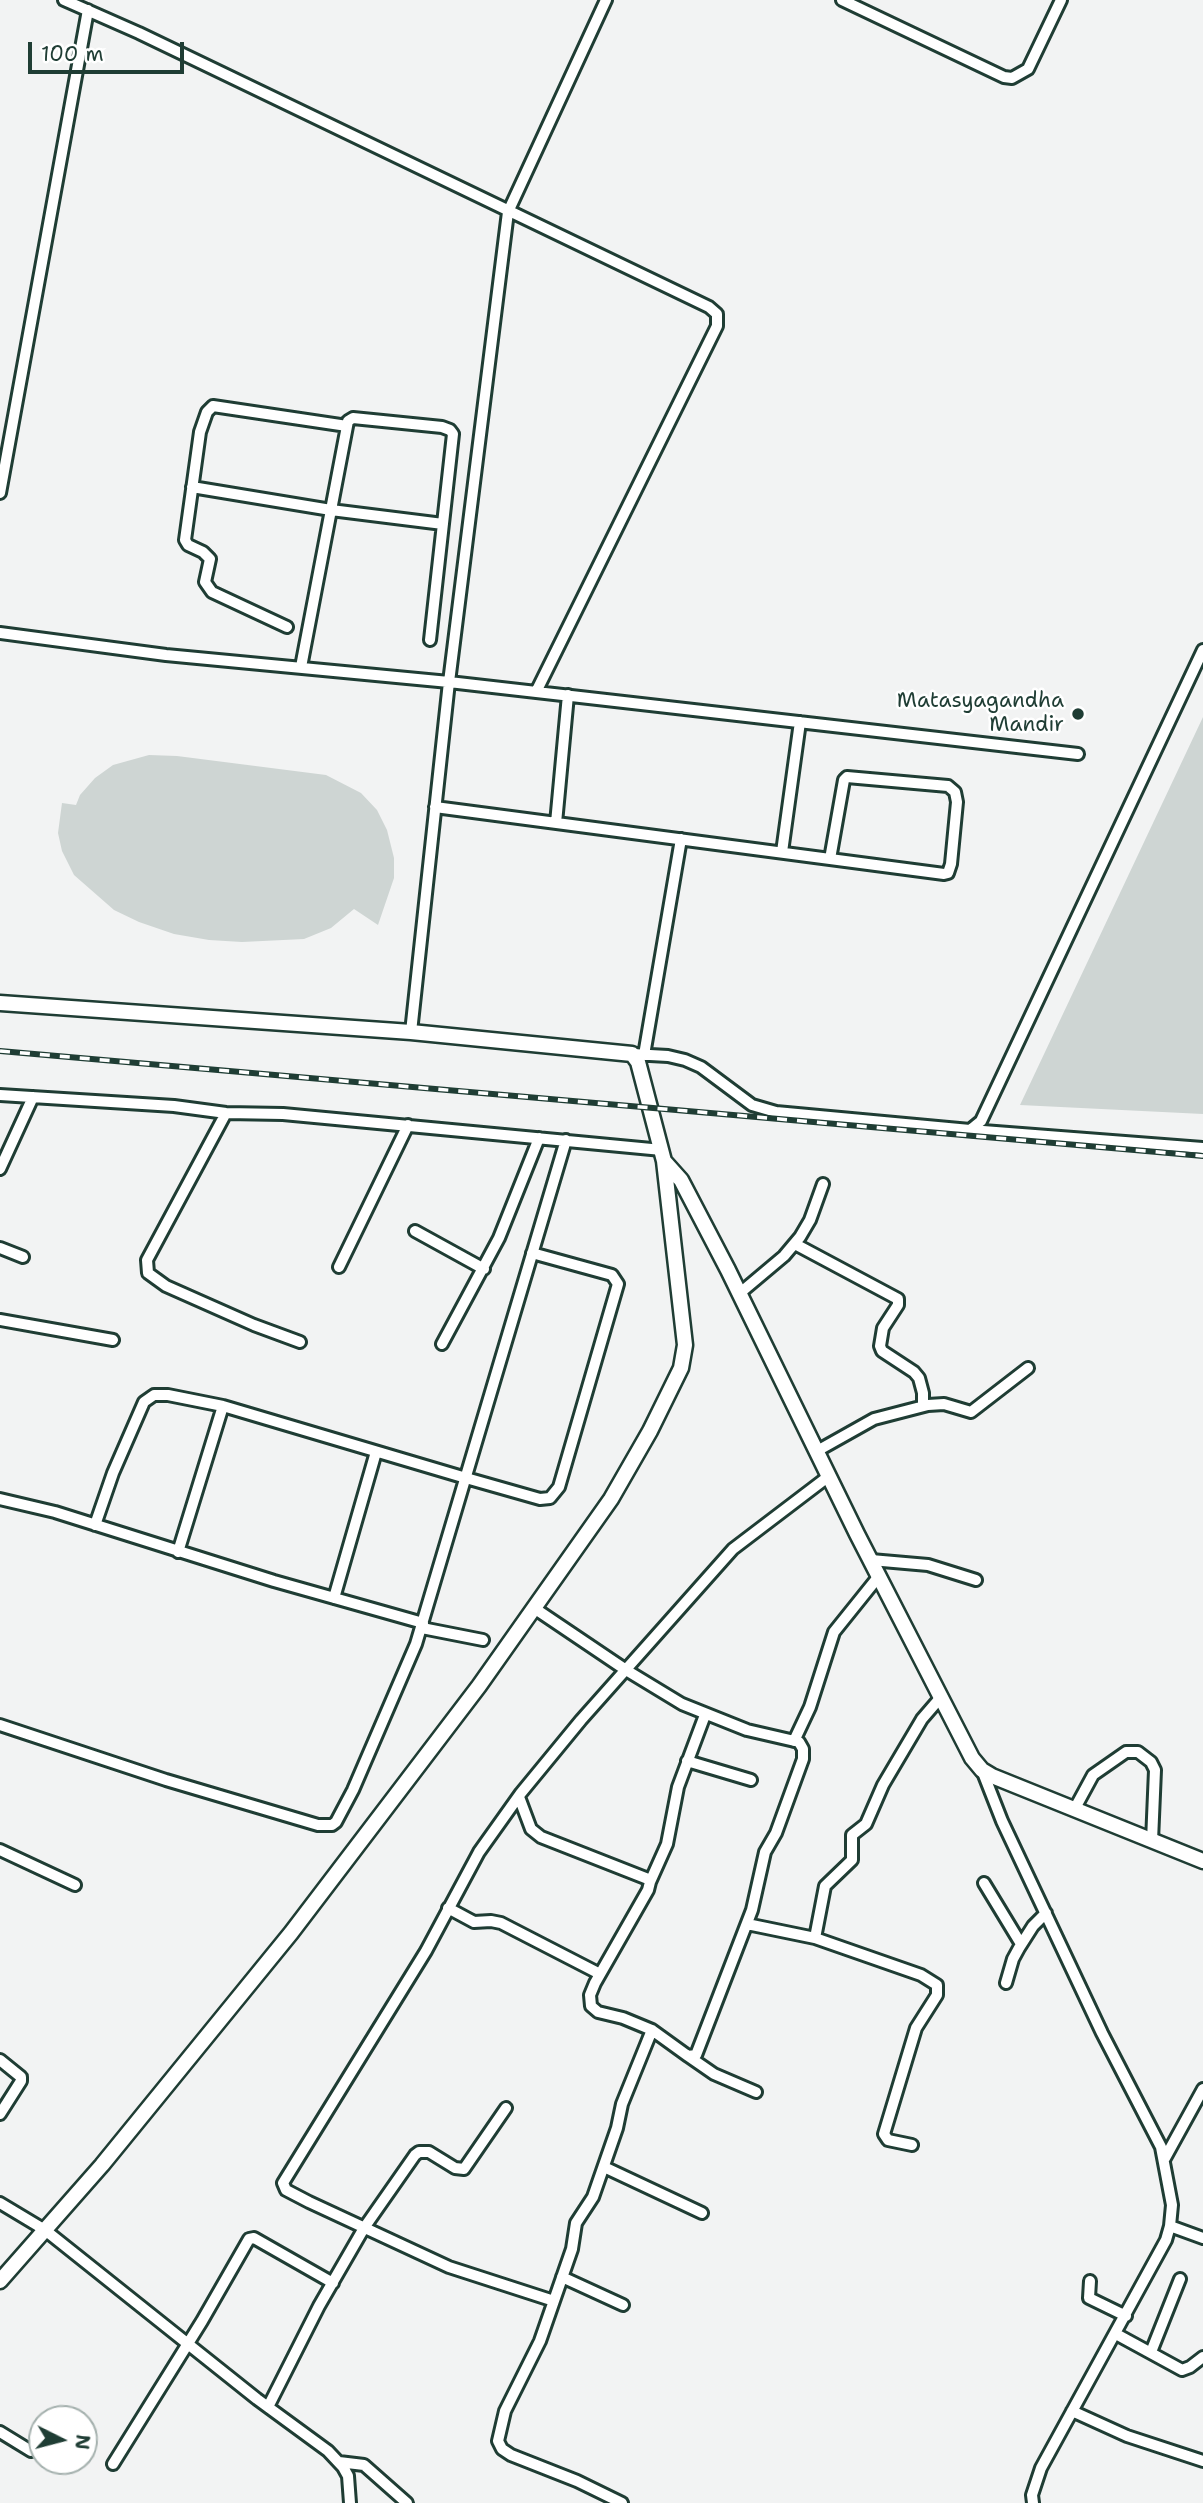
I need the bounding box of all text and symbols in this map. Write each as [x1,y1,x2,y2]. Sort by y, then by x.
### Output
scale bar [32,28,187,72]
text: 100 m [41,40,104,68]
place label: Matasyagandha Mandir [897,689,1064,739]
marker: Matasyagandha Mandir [1070,706,1086,722]
north arrow [28,2405,98,2475]
text: N [69,2433,96,2451]

